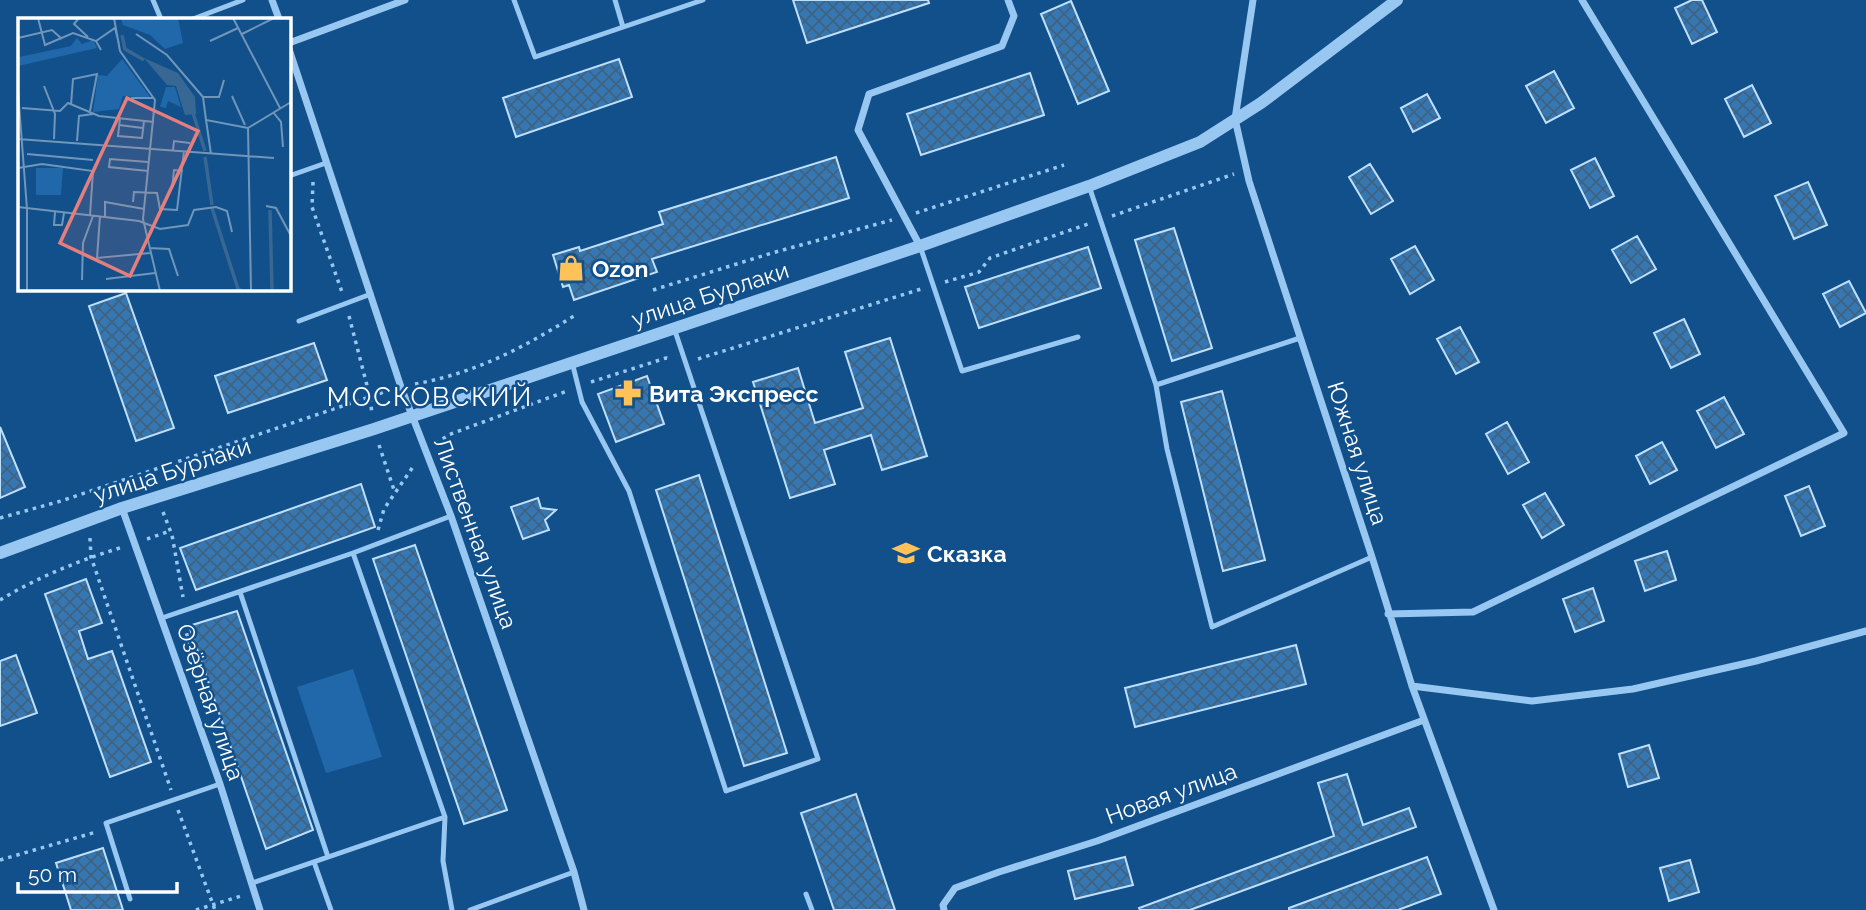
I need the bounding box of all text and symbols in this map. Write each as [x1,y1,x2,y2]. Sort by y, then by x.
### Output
inset map [18,18,290,290]
shop icon: Ozon [556,253,586,283]
place label: Ozon [592,255,648,282]
street label: улица Бурлаки [628,256,792,332]
pharmacy icon: Вита Экспресс [613,378,643,408]
street label: Южная улица [1322,378,1394,528]
place label: Вита Экспресс [649,380,818,407]
district label: МОСКОВСКИЙ [327,382,533,412]
street label: улица Бурлаки [90,432,254,508]
street label: Лиственная улица [429,434,523,632]
school or university icon: Сказка [891,538,921,568]
place label: Сказка [927,540,1007,567]
street label: Озёрная улица [172,620,250,784]
street label: Новая улица [1102,757,1240,829]
scale bar [18,850,177,894]
text: 50 m [28,862,77,887]

